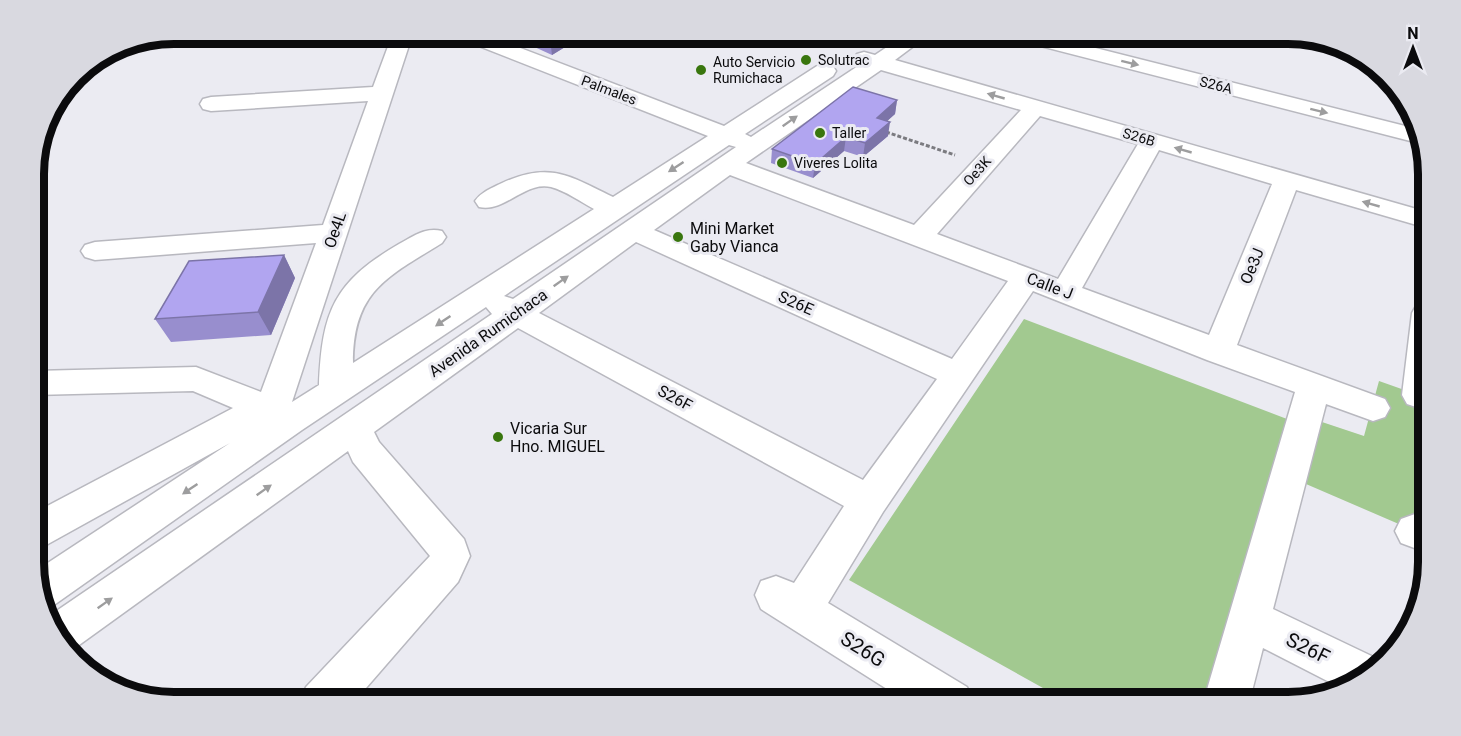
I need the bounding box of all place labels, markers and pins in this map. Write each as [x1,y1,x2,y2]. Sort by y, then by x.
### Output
place label: Solutrac [818,52,869,68]
marker: Solutrac [799,53,813,67]
place label: Auto Servicio Rumichaca [713,54,795,86]
marker: Auto Servicio Rumichaca [694,63,708,77]
place label: Taller [832,125,866,141]
marker: Taller [813,126,827,140]
place label: Viveres Lolita [794,155,878,171]
marker: Viveres Lolita [775,156,789,170]
place label: Mini Market Gaby Vianca [690,219,779,256]
marker: Mini Market Gaby Vianca [671,230,685,244]
place label: Vicaria Sur Hno. MIGUEL [510,419,605,456]
marker: Vicaria Sur Hno. MIGUEL [491,430,505,444]

